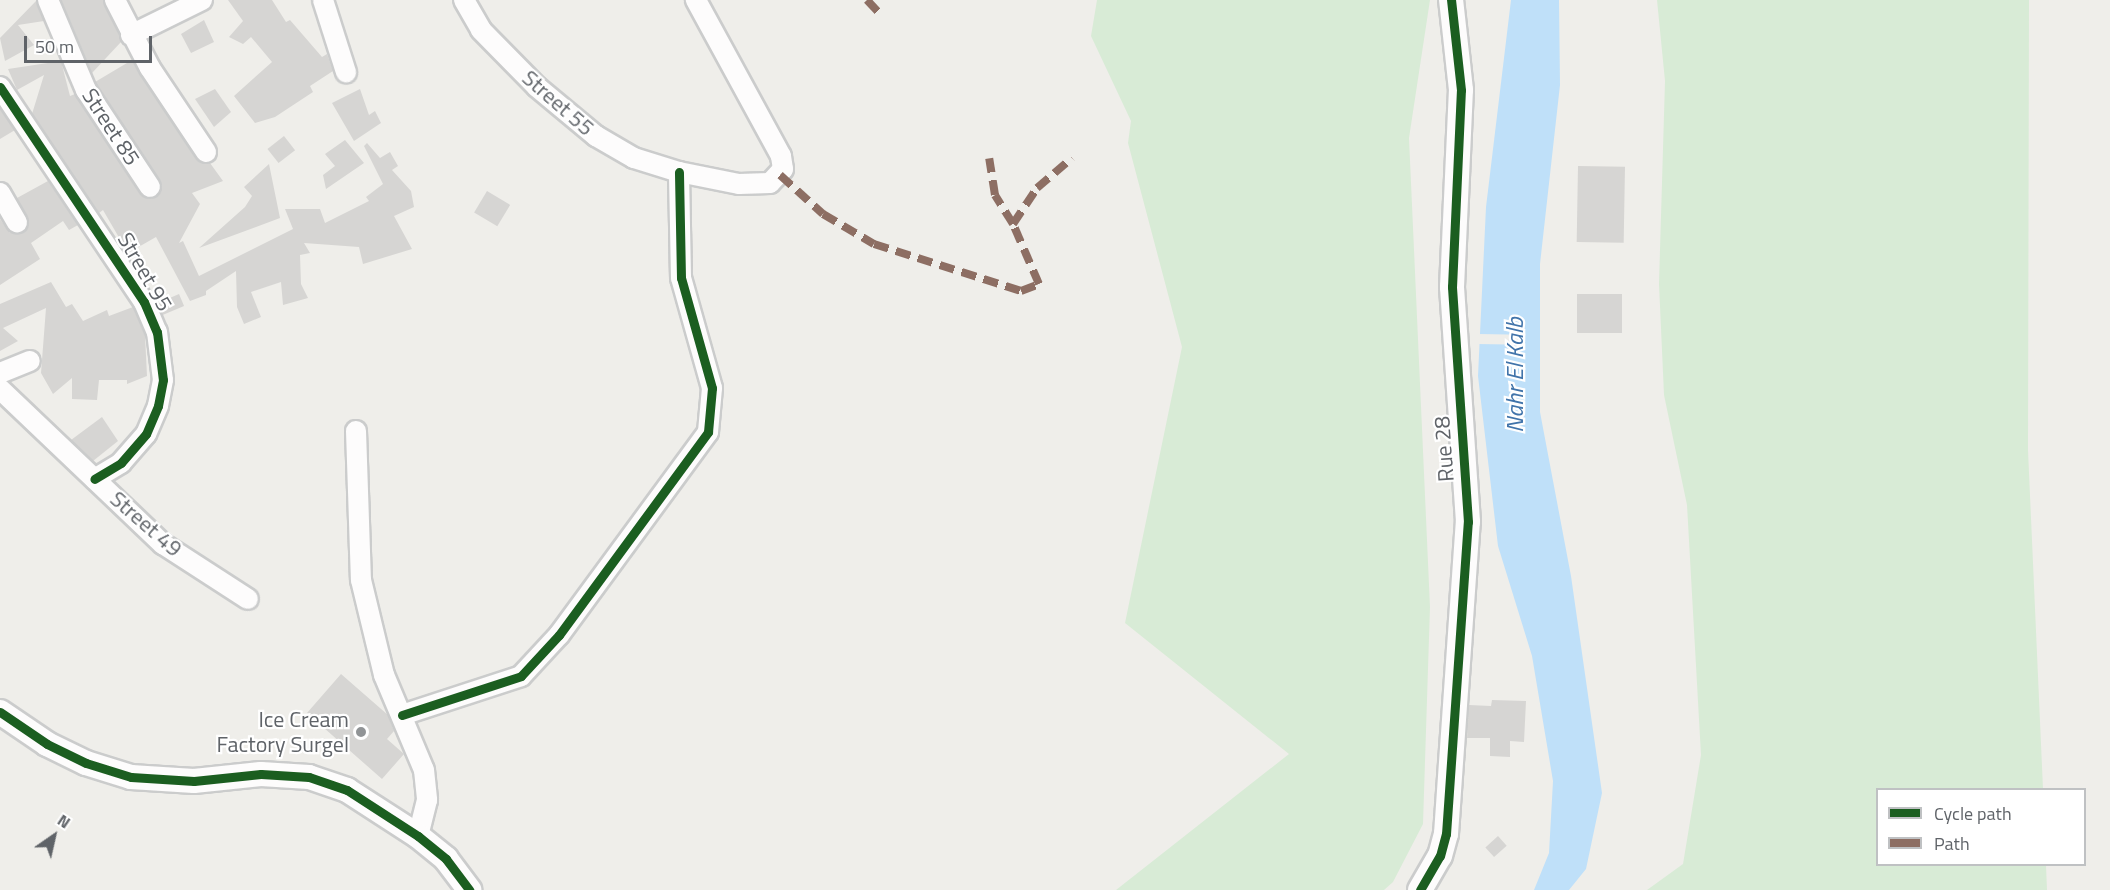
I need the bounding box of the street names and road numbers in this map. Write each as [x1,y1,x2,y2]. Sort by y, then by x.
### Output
street label: Street 55 [517,65,599,141]
street label: Street 85 [76,84,146,170]
street label: Street 95 [112,228,178,316]
street label: Rue 28 [1429,415,1459,483]
street label: Street 49 [105,486,187,562]

